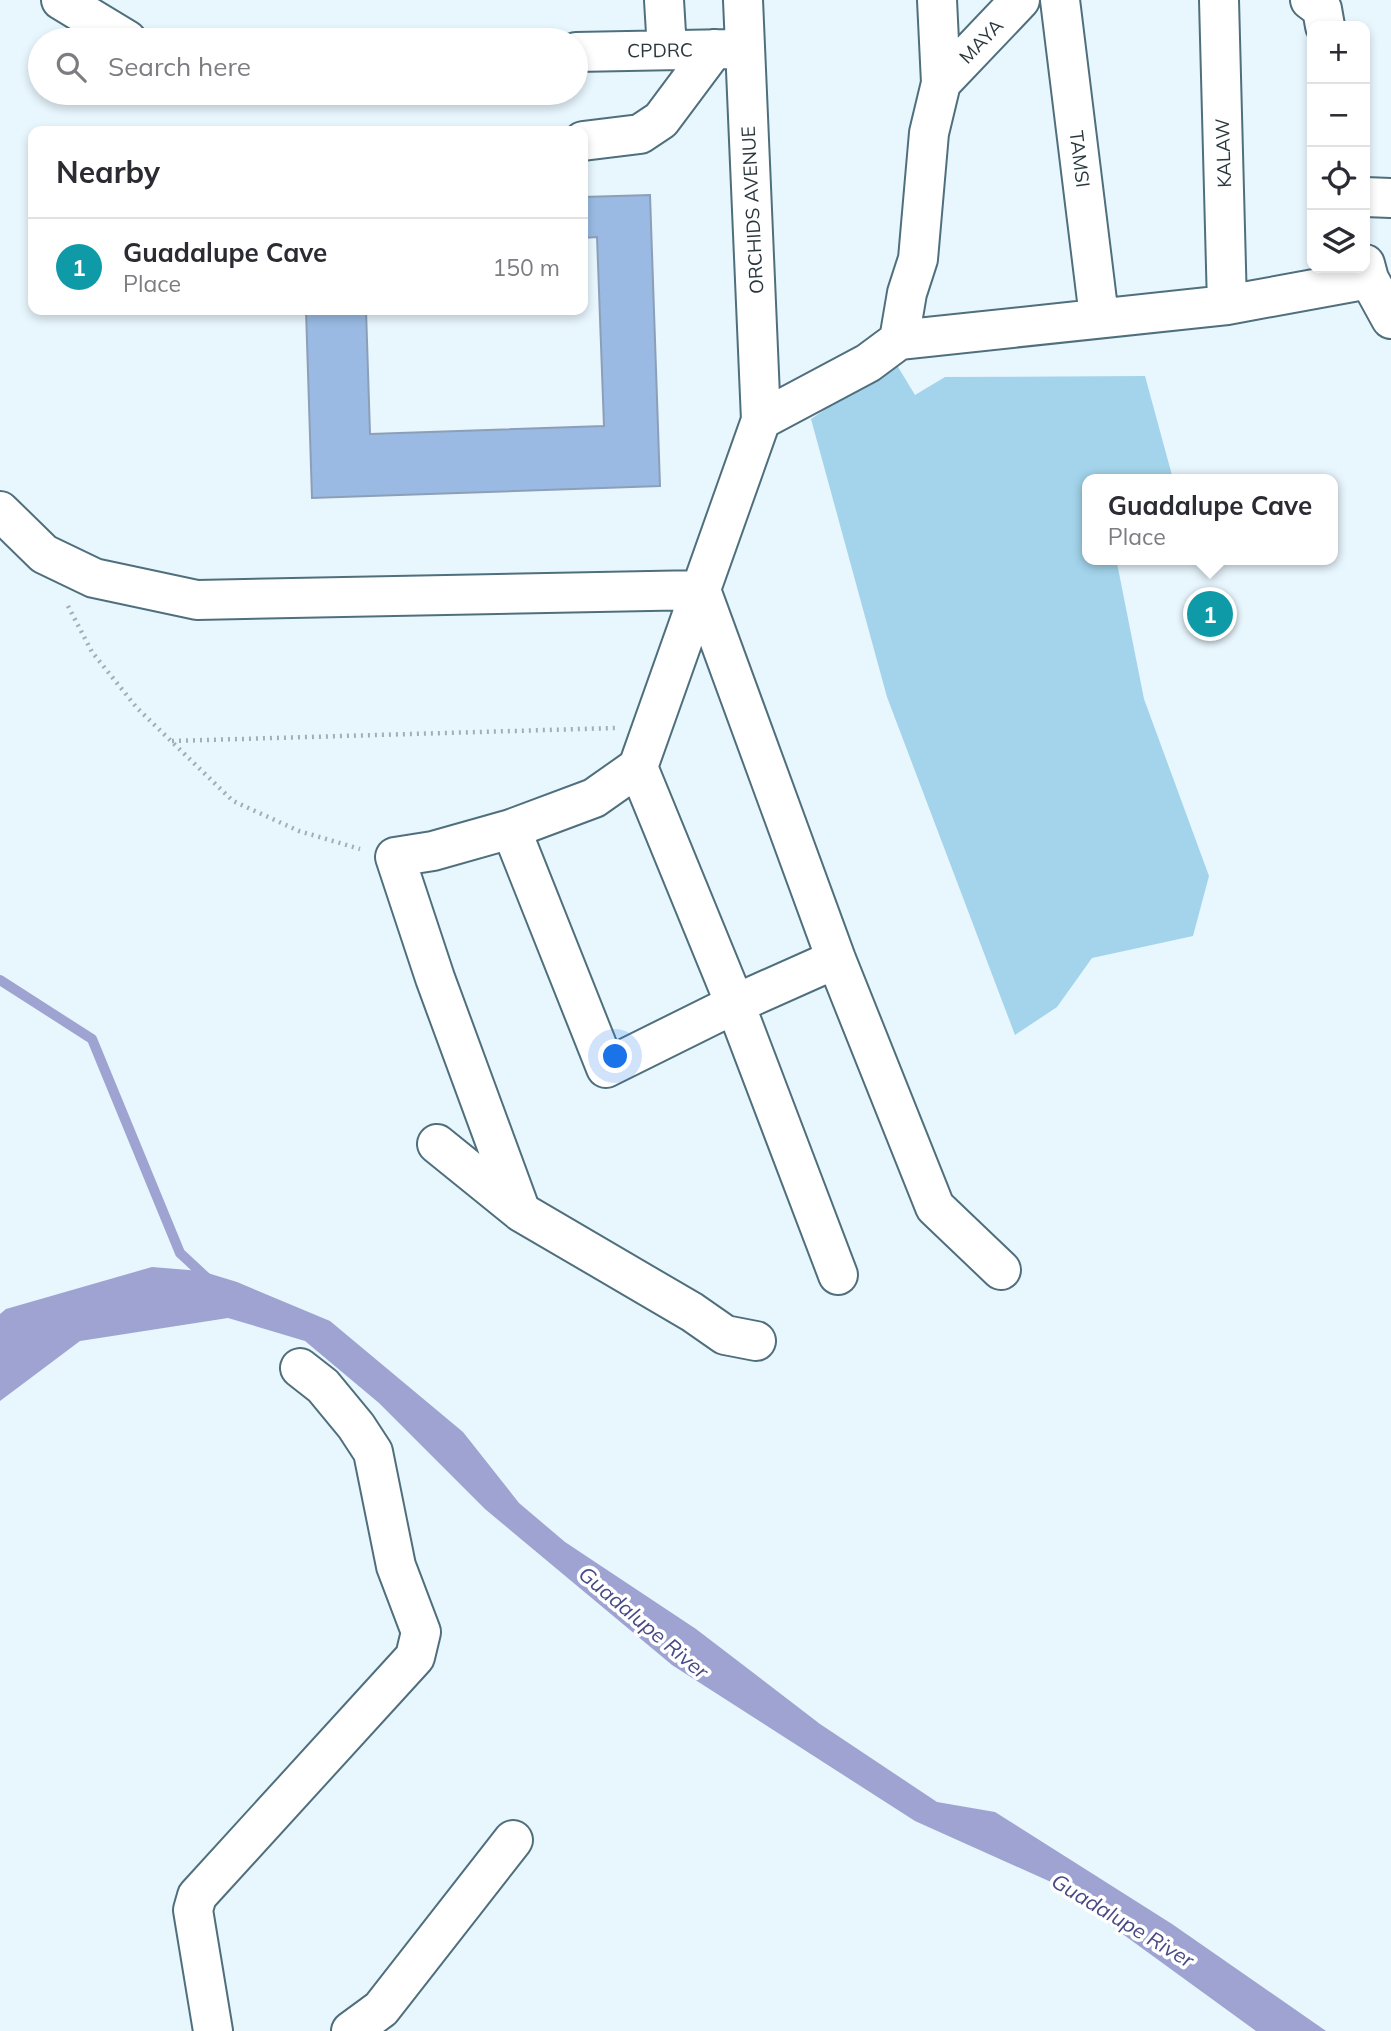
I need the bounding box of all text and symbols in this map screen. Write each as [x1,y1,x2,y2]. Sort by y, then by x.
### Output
street label: MAYA [954,13,1008,69]
map controls [1307,21,1370,273]
button: + [1307,21,1370,84]
search box [28,28,588,105]
street label: CPDRC [627,37,693,63]
icon: search [52,48,90,86]
text: Search here [108,50,251,83]
button: − [1307,84,1370,147]
street label: KALAW [1210,118,1236,188]
street label: ORCHIDS AVENUE [736,126,768,294]
street label: TAMSI [1065,129,1095,189]
button: locate [1307,147,1370,210]
text: Nearby [56,153,160,191]
button: layers [1307,210,1370,273]
text: Guadalupe Cave [123,236,327,269]
text: 1 [72,253,86,282]
text: 150 m [492,253,560,282]
text: Place [123,269,181,298]
popup [1082,474,1338,565]
text: Guadalupe Cave [1108,489,1312,522]
text: Place [1108,522,1166,551]
pin: 1 [1187,588,1233,640]
your location [598,1039,632,1073]
water label: Guadalupe River [574,1560,715,1685]
water label: Guadalupe River [1047,1867,1200,1973]

